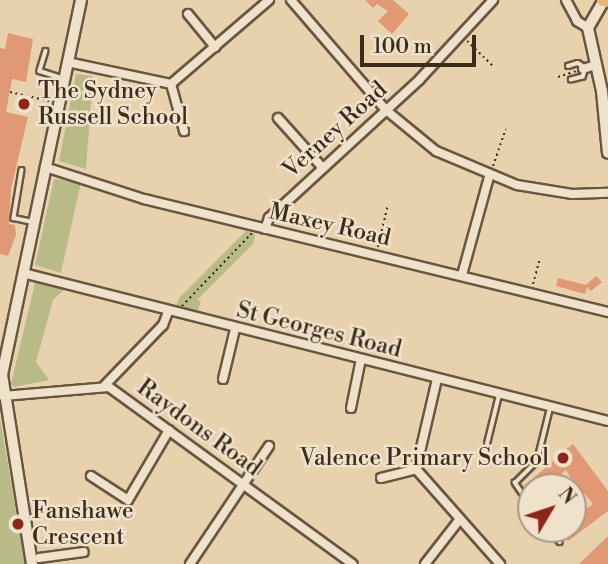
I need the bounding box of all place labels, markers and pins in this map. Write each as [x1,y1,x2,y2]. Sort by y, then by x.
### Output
place label: The Sydney Russell School [38,77,188,131]
marker: The Sydney Russell School [16,96,32,112]
place label: Valence Primary School [300,444,549,472]
marker: Valence Primary School [555,450,571,466]
place label: Fanshawe Crescent [32,497,134,551]
marker: Fanshawe Crescent [10,516,26,532]

